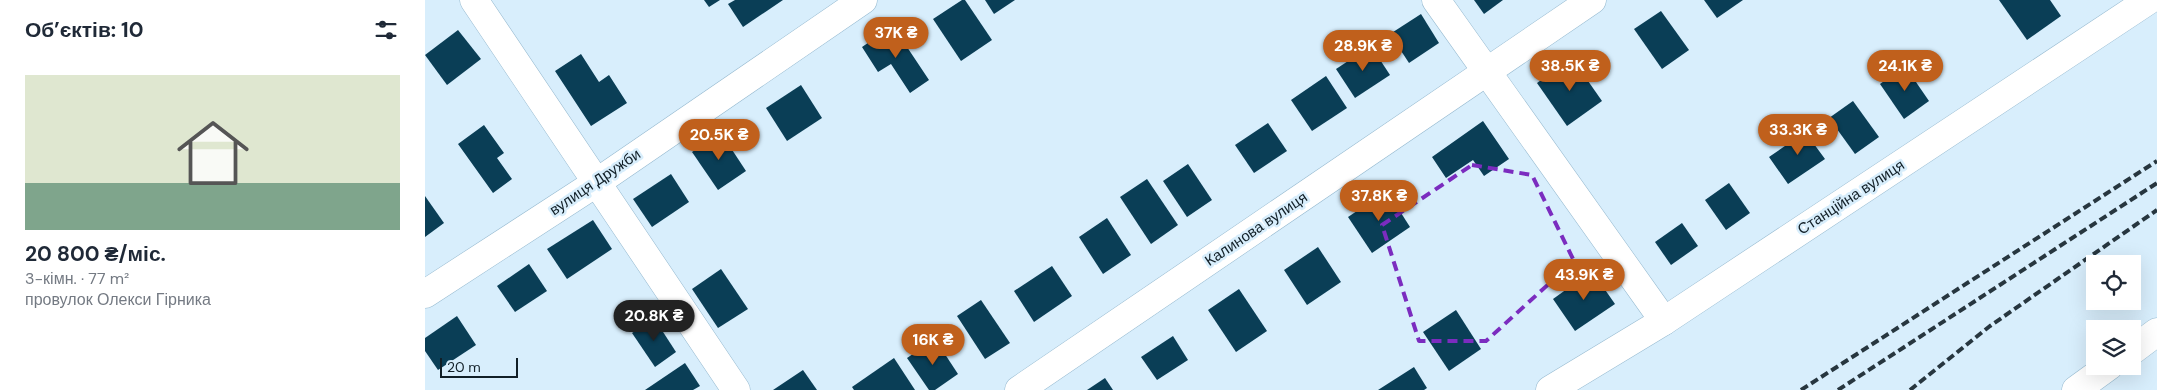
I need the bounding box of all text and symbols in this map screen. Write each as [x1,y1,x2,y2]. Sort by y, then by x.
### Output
text: Об’єктів: 10 [25,16,144,44]
icon: filters [372,16,400,44]
pin: 37K ₴ [861,17,931,59]
text: 37K ₴ [874,22,918,43]
pin: 28.9K ₴ [1317,30,1409,72]
text: 28.9K ₴ [1334,35,1392,56]
pin: 38.5K ₴ [1524,49,1616,92]
pin: 24.1K ₴ [1859,49,1951,92]
text: 38.5K ₴ [1541,55,1599,76]
text: 24.1K ₴ [1878,55,1932,76]
icon: home [168,108,258,198]
pin: 33.3K ₴ [1752,114,1844,156]
pin: 20.5K ₴ [673,119,765,161]
text: 33.3K ₴ [1769,119,1827,140]
text: 20.5K ₴ [690,124,748,145]
street label: вулиця Дружби [546,144,644,220]
street label: Станційна вулиця [1794,155,1908,239]
pin: 37.8K ₴ [1333,180,1425,222]
text: 37.8K ₴ [1351,185,1407,206]
street label: Калинова вулиця [1201,187,1311,271]
text: 20 800 ₴/міс. [25,240,166,268]
map controls [2086,255,2141,375]
button: locate [2086,255,2141,310]
pin: 43.9K ₴ [1538,258,1630,301]
text: 43.9K ₴ [1555,264,1613,285]
text: 3-кімн. · 77 m² [25,268,129,289]
text: провулок Олекси Гірника [25,289,211,310]
pin: 20.8K ₴ [608,300,700,342]
text: 20.8K ₴ [625,305,683,326]
button: layers [2086,320,2141,375]
pin: 16K ₴ [898,324,968,366]
text: 16K ₴ [913,329,953,350]
scale bar [440,355,517,378]
text: 20 m [447,358,481,376]

